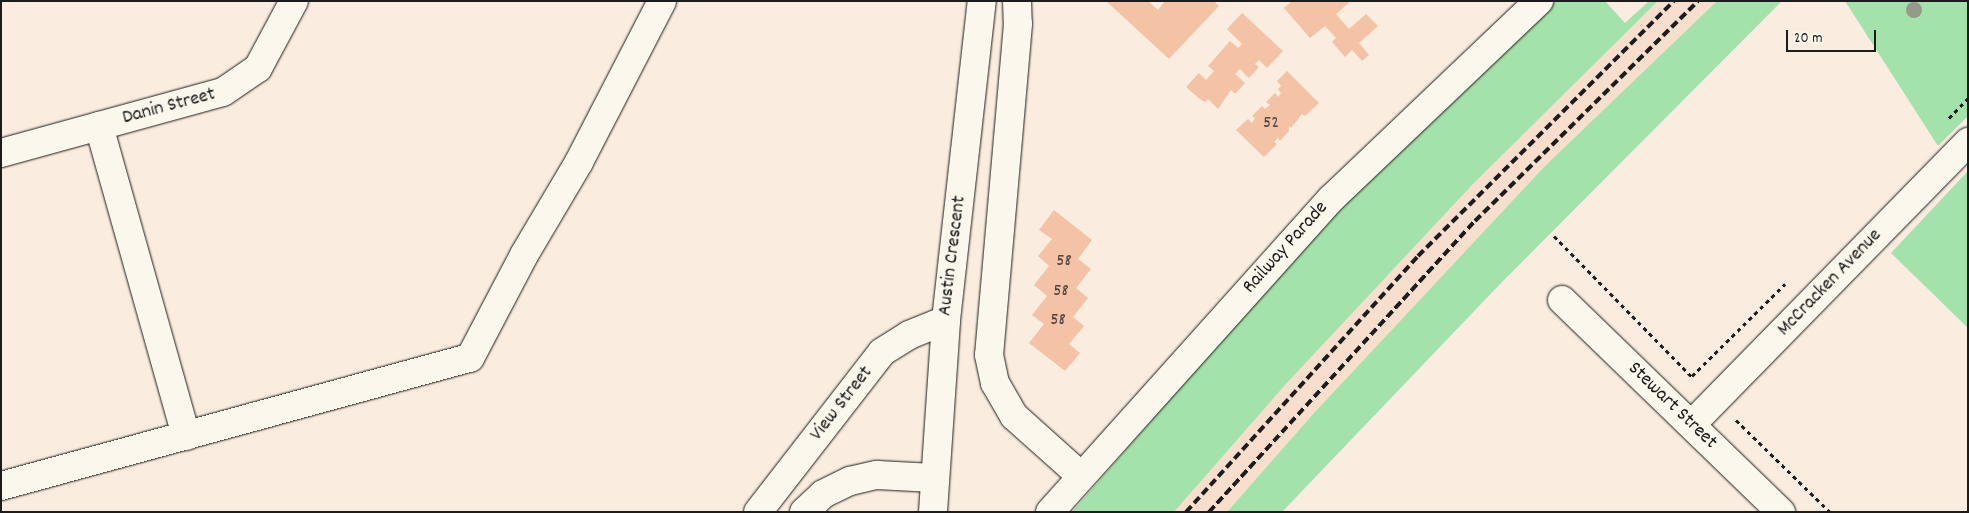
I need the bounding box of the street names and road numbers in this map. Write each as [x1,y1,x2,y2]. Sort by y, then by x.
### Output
street label: Danin Street [120,83,218,131]
street label: Austin Crescent [934,195,972,317]
street label: Railway Parade [1238,197,1334,299]
street label: McCracken Avenue [1773,224,1887,342]
street label: Stewart Street [1622,357,1722,455]
street label: View Street [805,362,879,446]

